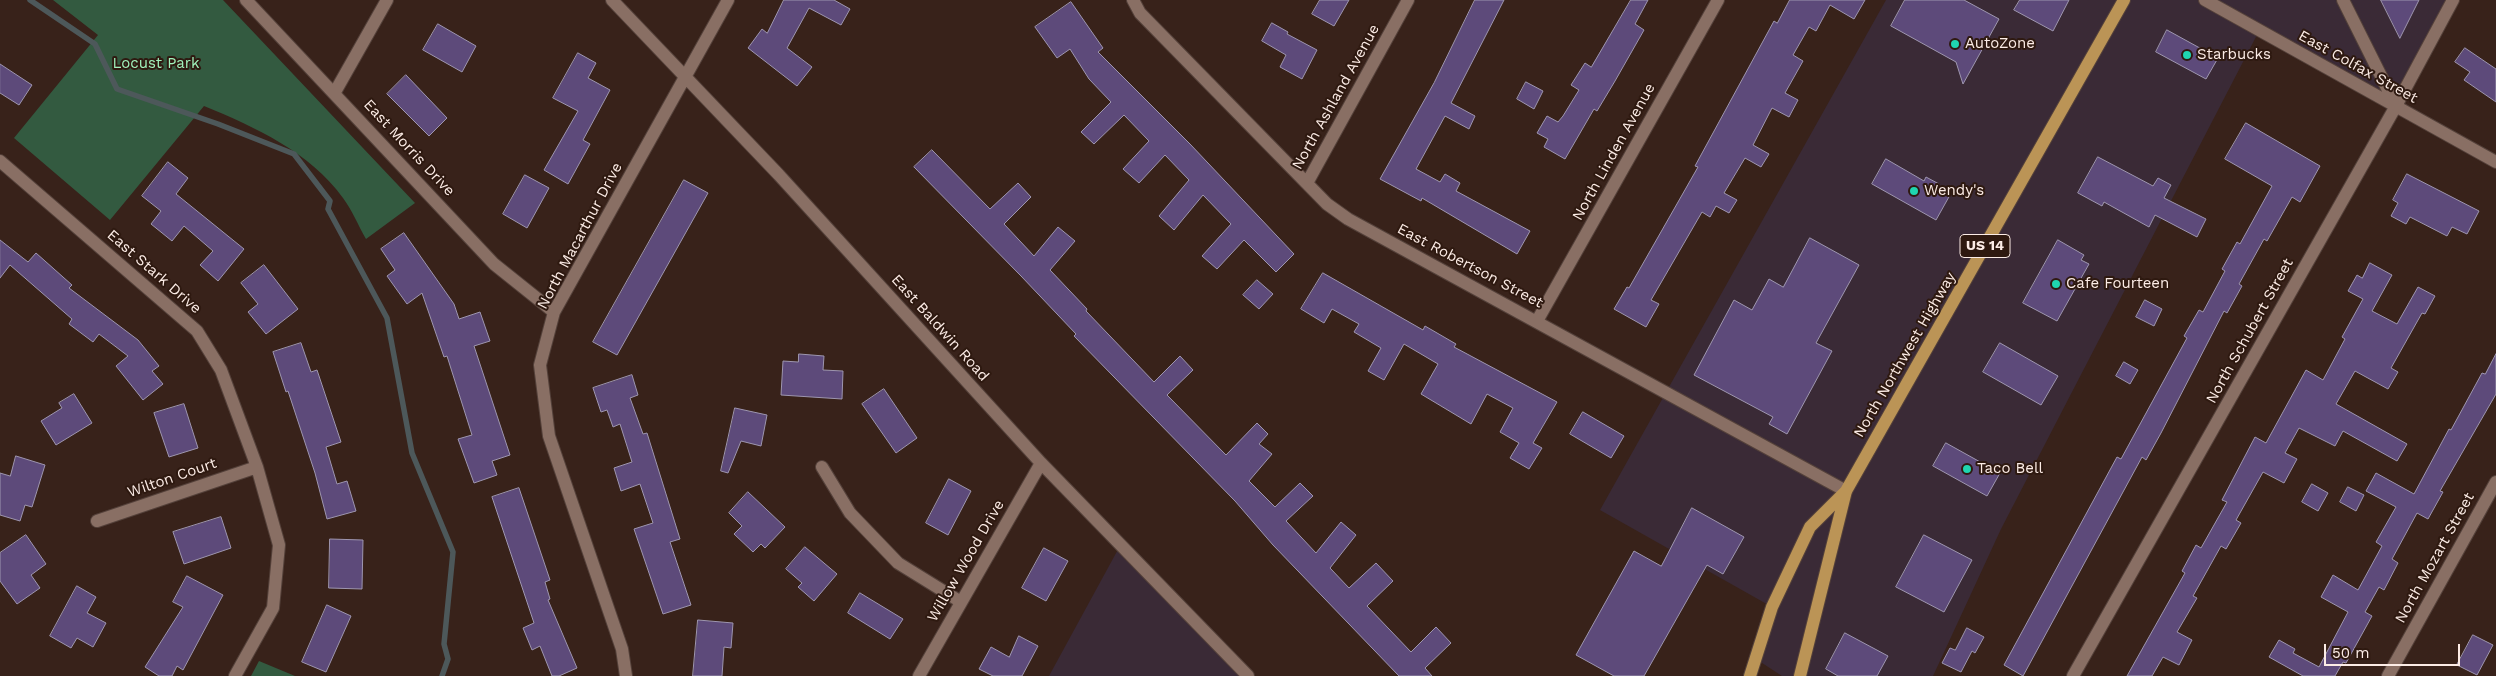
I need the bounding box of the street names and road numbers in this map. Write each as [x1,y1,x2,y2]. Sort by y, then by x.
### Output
street label: North Ashland Avenue [1289,21,1383,173]
street label: East Colfax Street [2295,27,2421,107]
street label: North Linden Avenue [1569,80,1659,224]
street label: East Morris Drive [360,96,458,200]
street label: North Macarthur Drive [534,160,626,312]
street label: East Robertson Street [1394,220,1546,312]
street label: East Stark Drive [103,226,205,318]
road number: US 14 [1960,235,2010,258]
street label: North Schubert Street [2203,255,2297,407]
street label: North Northwest Highway [1850,269,1960,441]
street label: East Baldwin Road [887,271,993,385]
street label: Wilton Court [125,454,219,502]
street label: North Mozart Street [2392,490,2478,626]
street label: Willow Wood Drive [924,497,1008,625]

